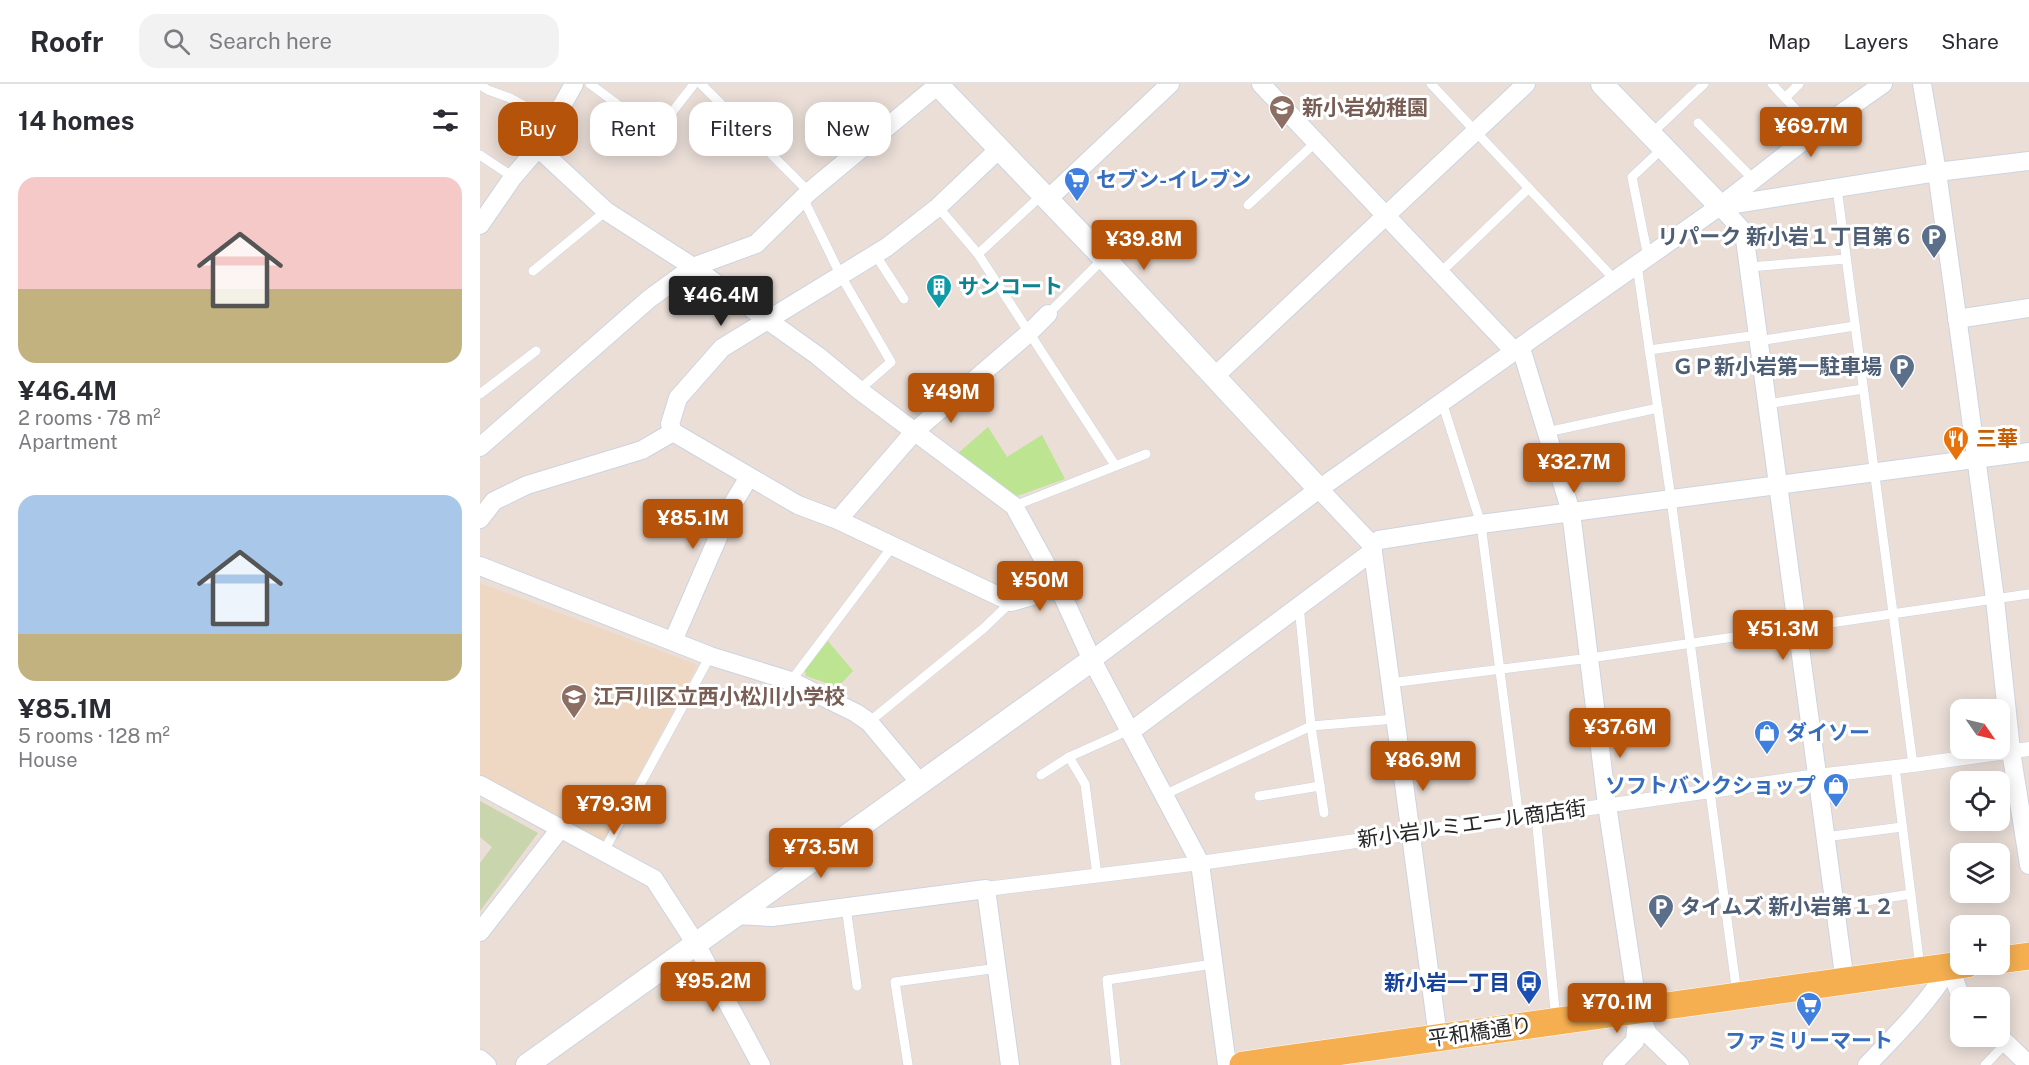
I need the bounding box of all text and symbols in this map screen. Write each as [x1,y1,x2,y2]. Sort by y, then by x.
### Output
search box [139,14,559,68]
text: Roofr [30,25,103,58]
icon: search [160,25,193,58]
text: Search here [208,28,332,54]
text: Map [1768,29,1811,54]
text: Layers [1844,29,1908,54]
text: Share [1941,29,1999,54]
school or university icon: 新小岩幼稚園 [1267,93,1297,131]
place label: 新小岩幼稚園 [1302,95,1428,120]
chip: Buy [498,102,578,156]
chip: Rent [590,102,677,156]
chip: Filters [689,102,793,156]
chip: New [805,102,891,156]
icon: filters [429,104,462,137]
text: 14 homes [18,105,134,136]
pin: ¥69.7M [1762,107,1860,158]
text: ¥69.7M [1774,114,1848,138]
supermarket icon: セブン-イレブン [1062,165,1092,203]
place label: セブン-イレブン [1096,167,1251,192]
icon: home [186,216,294,324]
pin: ¥39.8M [1095,220,1193,271]
parking icon: リパーク 新小岩１丁目第６ [1919,222,1949,260]
place label: リパーク 新小岩１丁目第６ [1657,224,1914,249]
text: ¥39.8M [1106,227,1182,251]
building icon: サンコート [924,272,954,310]
place label: サンコート [958,274,1063,299]
pin: ¥46.4M [672,276,770,327]
text: ¥46.4M [683,283,759,307]
parking icon: ＧＰ新小岩第一駐車場 [1887,352,1917,390]
place label: ＧＰ新小岩第一駐車場 [1672,354,1882,379]
pin: ¥49M [915,373,987,424]
text: ¥46.4M [18,375,117,406]
text: ¥49M [922,380,980,404]
text: 2 rooms · 78 m² [18,406,161,430]
restaurant icon: 三華 [1941,424,1971,462]
place label: 三華 [1976,426,2018,451]
text: Apartment [18,430,118,454]
pin: ¥32.7M [1525,443,1623,494]
text: ¥32.7M [1537,450,1611,474]
pin: ¥85.1M [644,499,742,550]
text: ¥85.1M [657,506,729,530]
icon: home [186,534,294,642]
pin: ¥50M [1004,561,1076,612]
text: ¥50M [1011,568,1069,592]
pin: ¥51.3M [1734,610,1832,661]
text: ¥51.3M [1747,617,1819,641]
school or university icon: 江戸川区立西小松川小学校 [559,682,589,720]
place label: 江戸川区立西小松川小学校 [593,684,845,709]
text: ¥85.1M [18,693,112,724]
north arrow [1950,699,2010,759]
map controls [1950,699,2010,1047]
pin: ¥37.6M [1571,708,1669,759]
text: ¥37.6M [1583,715,1657,739]
shop icon: ダイソー [1752,718,1782,756]
place label: ダイソー [1786,720,1870,745]
text: 5 rooms · 128 m² [18,724,170,748]
pin: ¥86.9M [1374,741,1472,792]
text: House [18,748,78,772]
text: ¥86.9M [1385,748,1461,772]
shop icon: ソフトバンクショップ [1821,771,1851,809]
button: locate [1950,771,2010,831]
place label: ソフトバンクショップ [1605,773,1816,798]
pin: ¥79.3M [565,785,663,836]
text: ¥79.3M [576,792,652,816]
street label: 新小岩ルミエール商店街 [1356,795,1588,852]
pin: ¥73.5M [772,828,870,879]
text: ¥73.5M [783,835,859,859]
button: layers [1950,843,2010,903]
parking icon: タイムズ 新小岩第１２ [1646,892,1676,930]
place label: タイムズ 新小岩第１２ [1680,894,1894,919]
button: + [1950,915,2010,975]
pin: ¥95.2M [664,962,762,1013]
bus stop icon: 新小岩一丁目 [1514,968,1544,1006]
text: ¥95.2M [675,969,751,993]
place label: 新小岩一丁目 [1384,970,1510,995]
pin: ¥70.1M [1568,983,1666,1034]
button: − [1950,987,2010,1047]
text: ¥70.1M [1582,990,1652,1014]
supermarket icon: ファミリーマート [1794,990,1824,1028]
street label: 平和橋通り [1426,1012,1534,1051]
place label: ファミリーマート [1725,1028,1893,1053]

